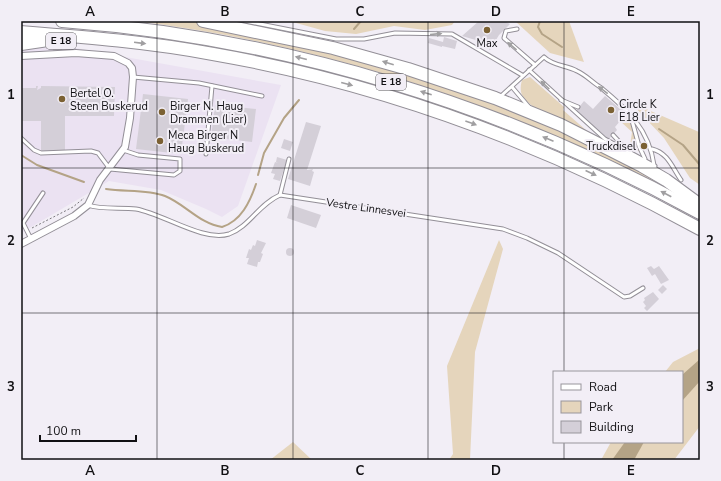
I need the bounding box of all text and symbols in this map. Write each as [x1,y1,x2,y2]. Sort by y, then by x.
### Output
text: A [85,3,95,21]
text: B [221,3,230,21]
text: C [356,3,365,21]
text: D [491,3,501,21]
text: E [627,3,635,21]
marker: Max [482,25,492,35]
one-way arrow [430,31,442,38]
road number: E 18 [46,33,76,49]
place label: Max [476,36,498,51]
one-way arrow [134,40,146,46]
one-way arrow [506,41,517,50]
one-way arrow [295,55,307,61]
one-way arrow [381,60,393,66]
road number: E 18 [376,74,406,90]
one-way arrow [540,80,550,90]
one-way arrow [341,81,353,87]
one-way arrow [597,85,608,94]
text: 1 [7,86,15,104]
place label: Bertel O. Steen Buskerud [70,86,148,114]
text: 1 [706,86,714,104]
one-way arrow [420,90,432,96]
marker: Bertel O. Steen Buskerud [57,94,67,104]
place label: Circle K E18 Lier [619,97,660,125]
place label: Birger N. Haug Drammen (Lier) [170,99,247,127]
marker: Circle K E18 Lier [606,105,616,115]
marker: Birger N. Haug Drammen (Lier) [157,107,167,117]
one-way arrow [465,121,477,127]
place label: Meca Birger N Haug Buskerud [168,128,244,156]
marker: Meca Birger N Haug Buskerud [155,136,165,146]
one-way arrow [543,136,554,142]
place label: Truckdisel [586,139,637,154]
marker: Truckdisel [639,141,649,151]
one-way arrow [585,170,597,176]
one-way arrow [660,191,671,198]
street label: Vestre Linnesvei [324,195,407,221]
text: 2 [7,232,15,250]
text: 2 [706,232,714,250]
legend [553,371,683,443]
text: 3 [7,378,15,396]
text: 3 [706,378,714,396]
text: Road [589,379,617,395]
text: Park [589,399,614,415]
scale bar [40,417,136,443]
text: Building [589,419,634,435]
text: 100 m [46,423,81,439]
text: A [85,462,95,480]
text: B [221,462,230,480]
text: C [356,462,365,480]
text: D [491,462,501,480]
text: E [627,462,635,480]

